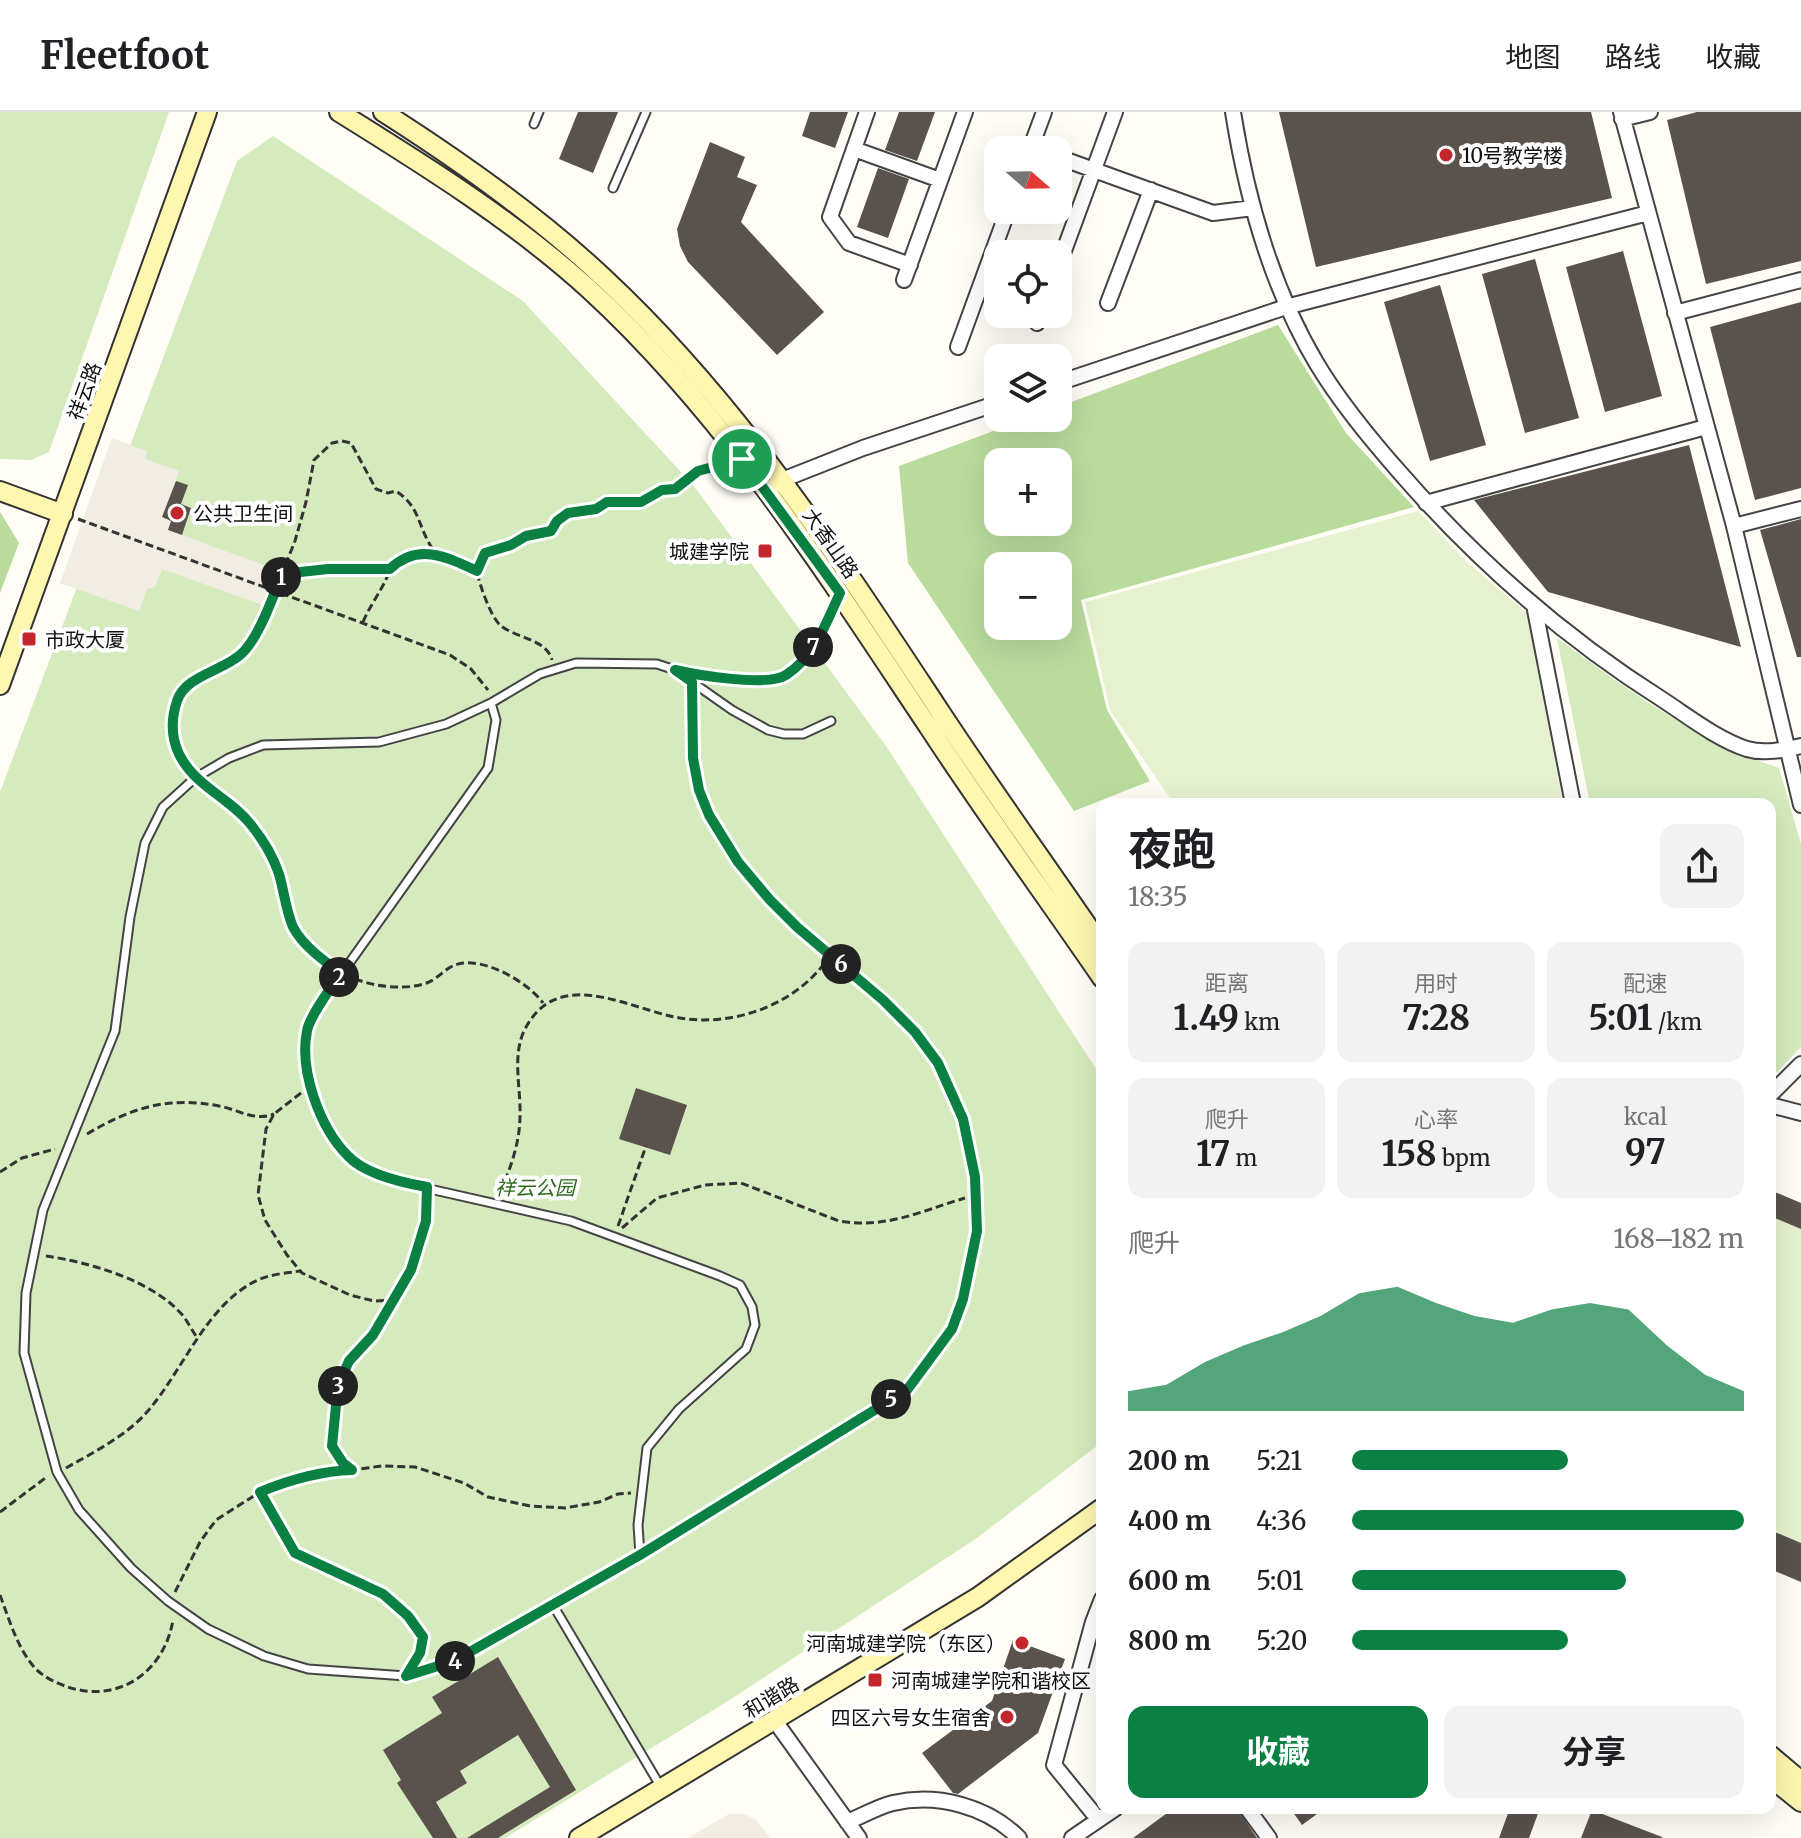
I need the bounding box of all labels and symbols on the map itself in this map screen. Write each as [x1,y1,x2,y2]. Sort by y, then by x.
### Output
north arrow [984,136,1072,224]
place label: 10号教学楼 [1462,143,1563,168]
marker: 10号教学楼 [1437,146,1455,164]
street label: 祥云路 [62,359,106,423]
pin [708,425,776,493]
place label: 公共卫生间 [193,501,293,526]
street label: 大香山路 [798,503,864,583]
marker: 公共卫生间 [168,504,186,522]
place label: 城建学院 [669,539,749,564]
marker: 城建学院 [756,542,774,560]
pin: 1 [261,557,301,597]
place label: 市政大厦 [45,627,125,652]
pin: 7 [793,627,833,667]
marker: 市政大厦 [20,630,38,648]
pin: 6 [821,944,861,984]
pin: 2 [319,957,359,997]
park label: 祥云公园 [495,1175,578,1200]
pin: 3 [318,1366,358,1406]
pin: 5 [871,1379,911,1419]
place label: 河南城建学院（东区） [806,1631,1006,1656]
marker: 河南城建学院（东区） [1013,1634,1031,1652]
pin: 4 [435,1641,475,1681]
place label: 河南城建学院和谐校区 [891,1668,1091,1693]
street label: 和谐路 [739,1671,803,1723]
marker: 河南城建学院和谐校区 [866,1671,884,1689]
place label: 四区六号女生宿舍 [831,1705,991,1730]
marker: 四区六号女生宿舍 [998,1708,1016,1726]

